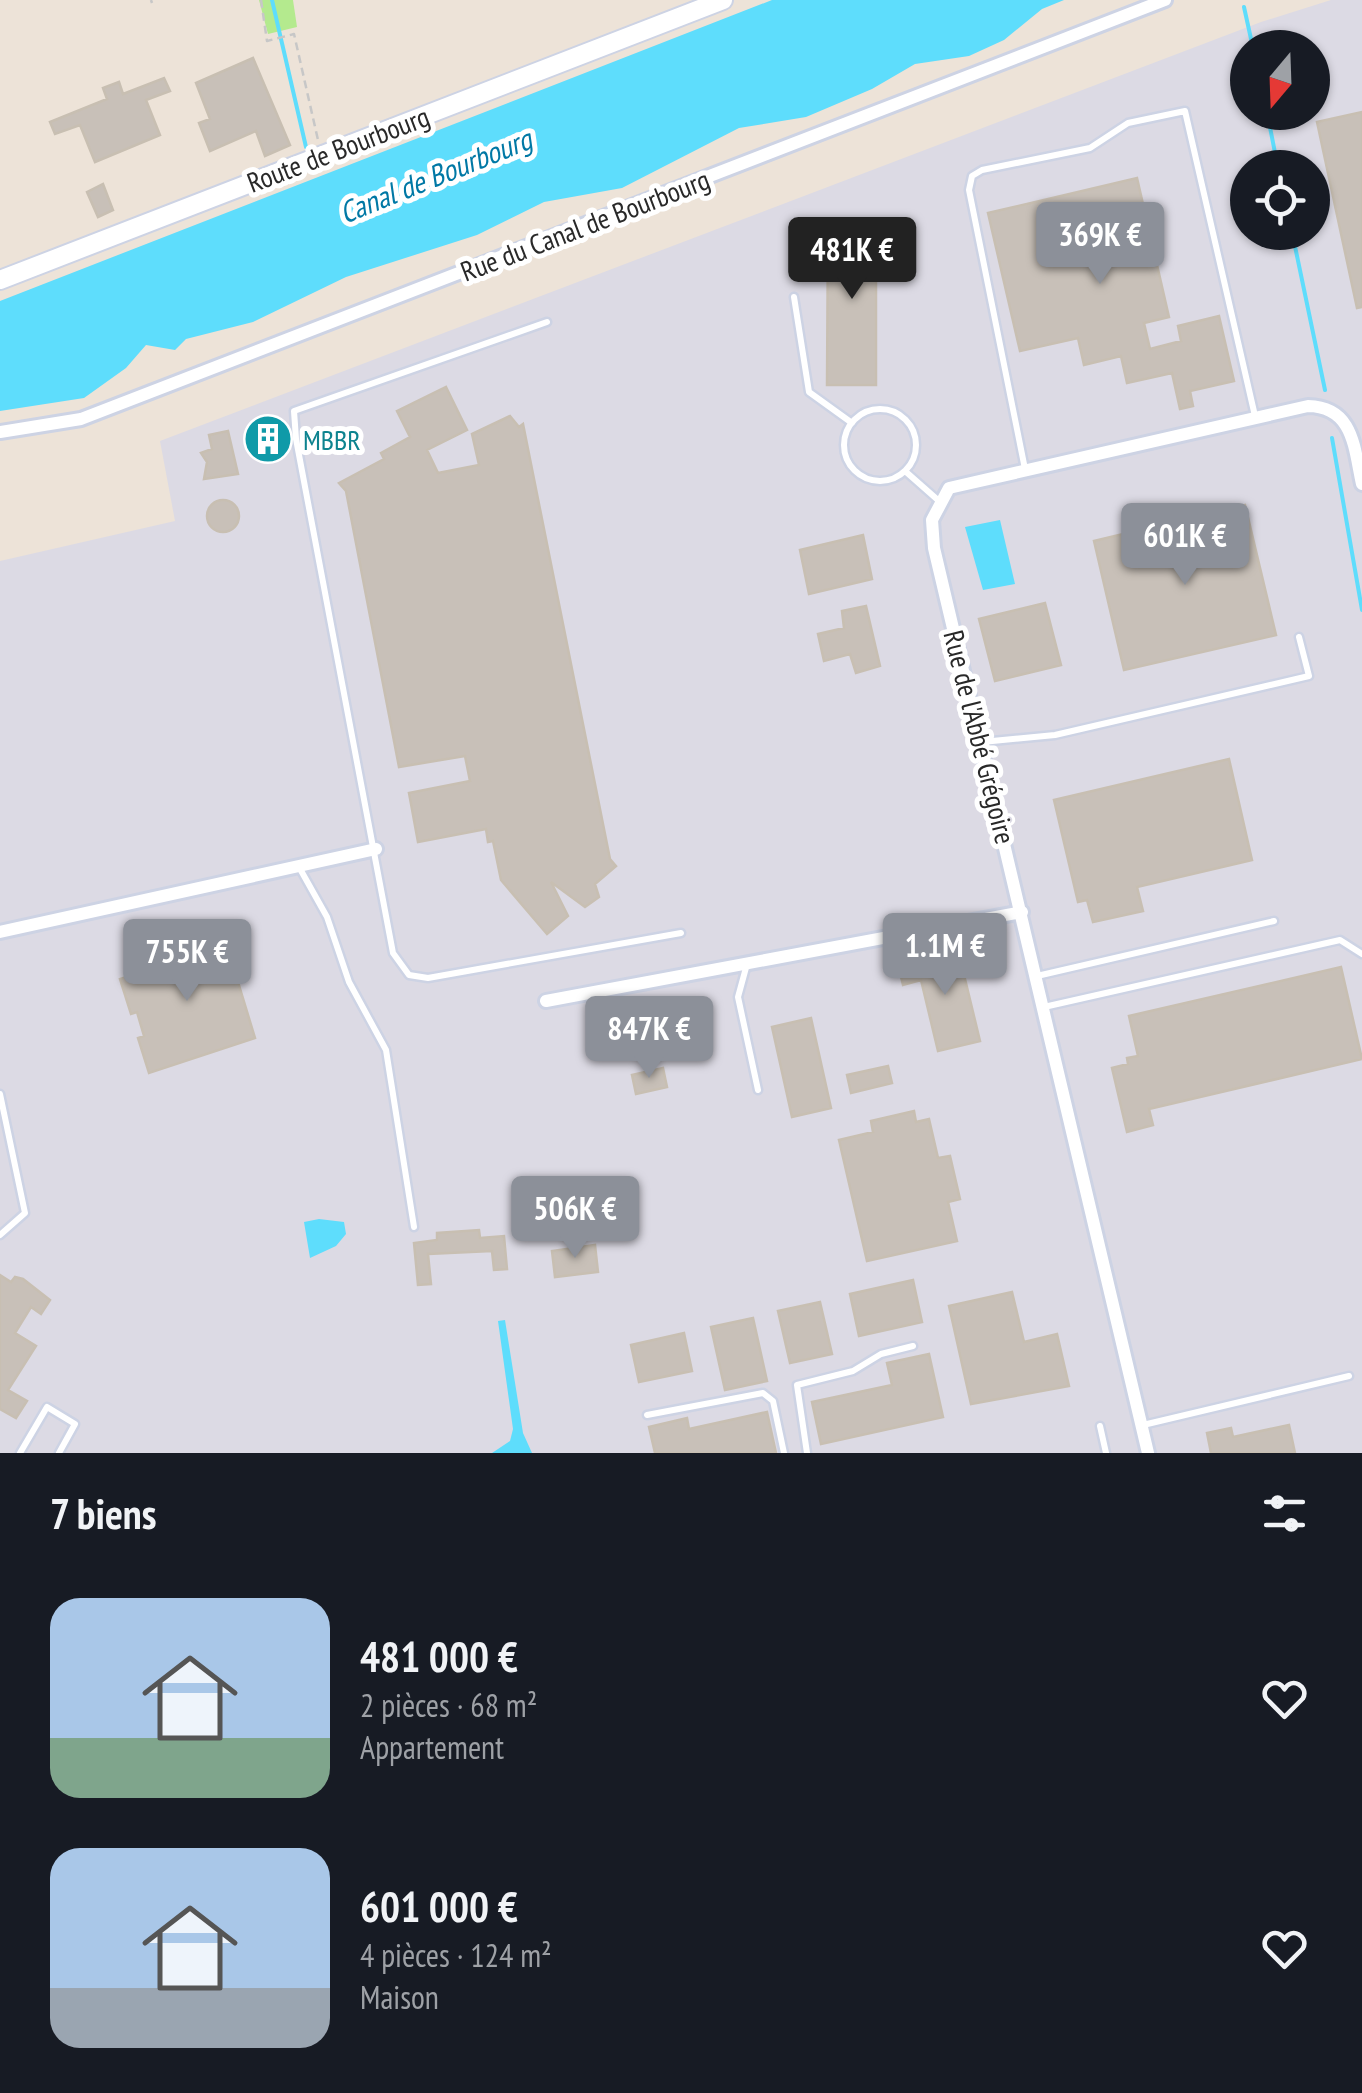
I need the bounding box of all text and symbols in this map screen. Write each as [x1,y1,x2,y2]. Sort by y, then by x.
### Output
north arrow [1230,30,1330,130]
map controls [1230,30,1330,250]
street label: Route de Bourbourg [242,97,434,201]
water label: Canal de Bourbourg [333,118,539,231]
button: locate [1230,150,1330,250]
street label: Rue du Canal de Bourbourg [455,160,715,290]
pin: 369K € [1019,202,1181,287]
text: 369K € [1058,213,1142,255]
pin: 481K € [771,217,933,302]
text: 481K € [810,228,894,270]
building icon: MBBR [242,413,294,465]
place label: MBBR [303,421,361,458]
pin: 601K € [1104,503,1266,588]
text: 601K € [1143,514,1227,556]
street label: Rue de l'Abbé Grégoire [936,626,1024,848]
pin: 1.1M € [864,913,1026,998]
pin: 755K € [106,919,268,1004]
text: 1.1M € [905,924,985,966]
text: 755K € [145,930,229,972]
pin: 847K € [568,996,730,1081]
text: 847K € [607,1007,691,1049]
pin: 506K € [494,1176,656,1261]
text: 506K € [533,1187,617,1229]
text: 7 biens [50,1486,156,1541]
icon: filters [1257,1486,1312,1541]
text: 481 000 € [360,1629,518,1684]
icon: home [130,1638,250,1758]
icon: heart [1257,1671,1312,1726]
text: 2 pièces · 68 m² [360,1684,537,1726]
text: Appartement [360,1726,504,1768]
text: 601 000 € [360,1879,518,1934]
icon: home [130,1888,250,2008]
icon: heart [1257,1921,1312,1976]
text: 4 pièces · 124 m² [360,1934,552,1976]
text: Maison [360,1976,439,2018]

